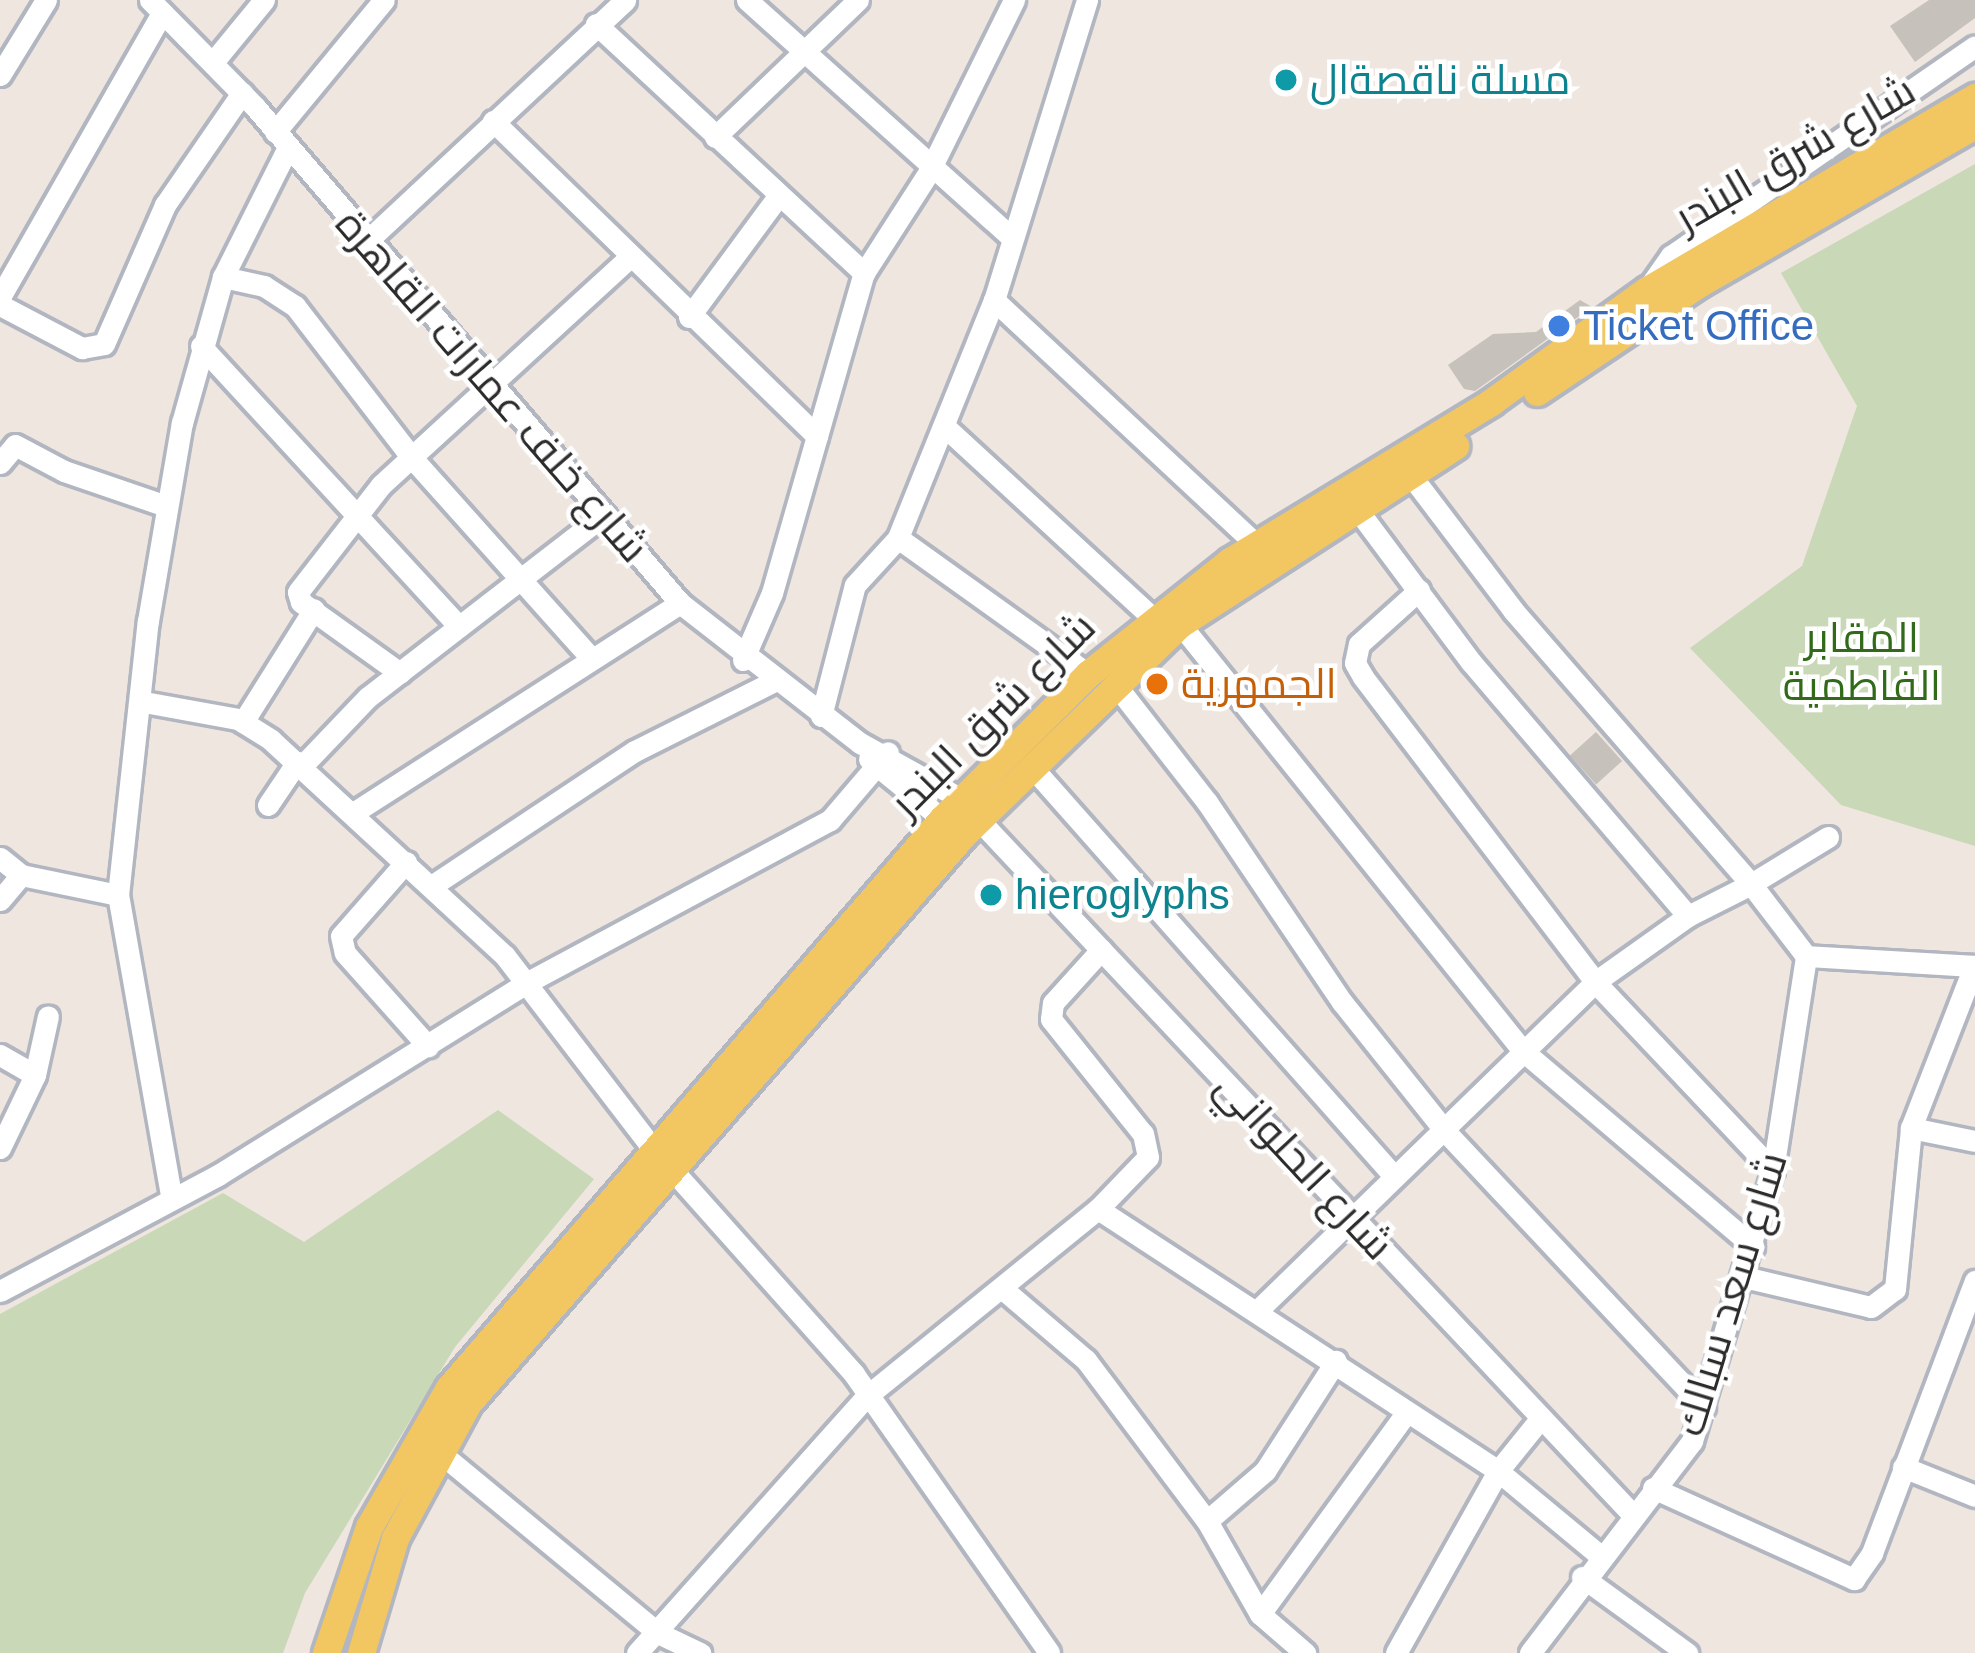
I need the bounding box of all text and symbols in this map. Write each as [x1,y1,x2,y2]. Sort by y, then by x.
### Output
place label: مسلة ناقصةال [1310,55,1570,105]
street label: شارع شرق البندر [1666,65,1924,243]
marker: مسلة ناقصةال [1273,67,1299,93]
street label: شارع خلف عمارات القاهرة [325,199,659,573]
place label: Ticket Office [1583,301,1814,351]
marker: Ticket Office [1546,313,1572,339]
street label: شارع شرق البندر [880,602,1106,828]
park label: المقابر الفاطمية [1783,613,1941,712]
place label: الجمهرية [1181,659,1337,709]
marker: الجمهرية [1144,671,1170,697]
place label: hieroglyphs [1015,870,1230,920]
marker: hieroglyphs [978,882,1004,908]
street label: شارع الحلواني [1204,1062,1404,1270]
street label: شارع سعد سبالك [1664,1146,1798,1442]

